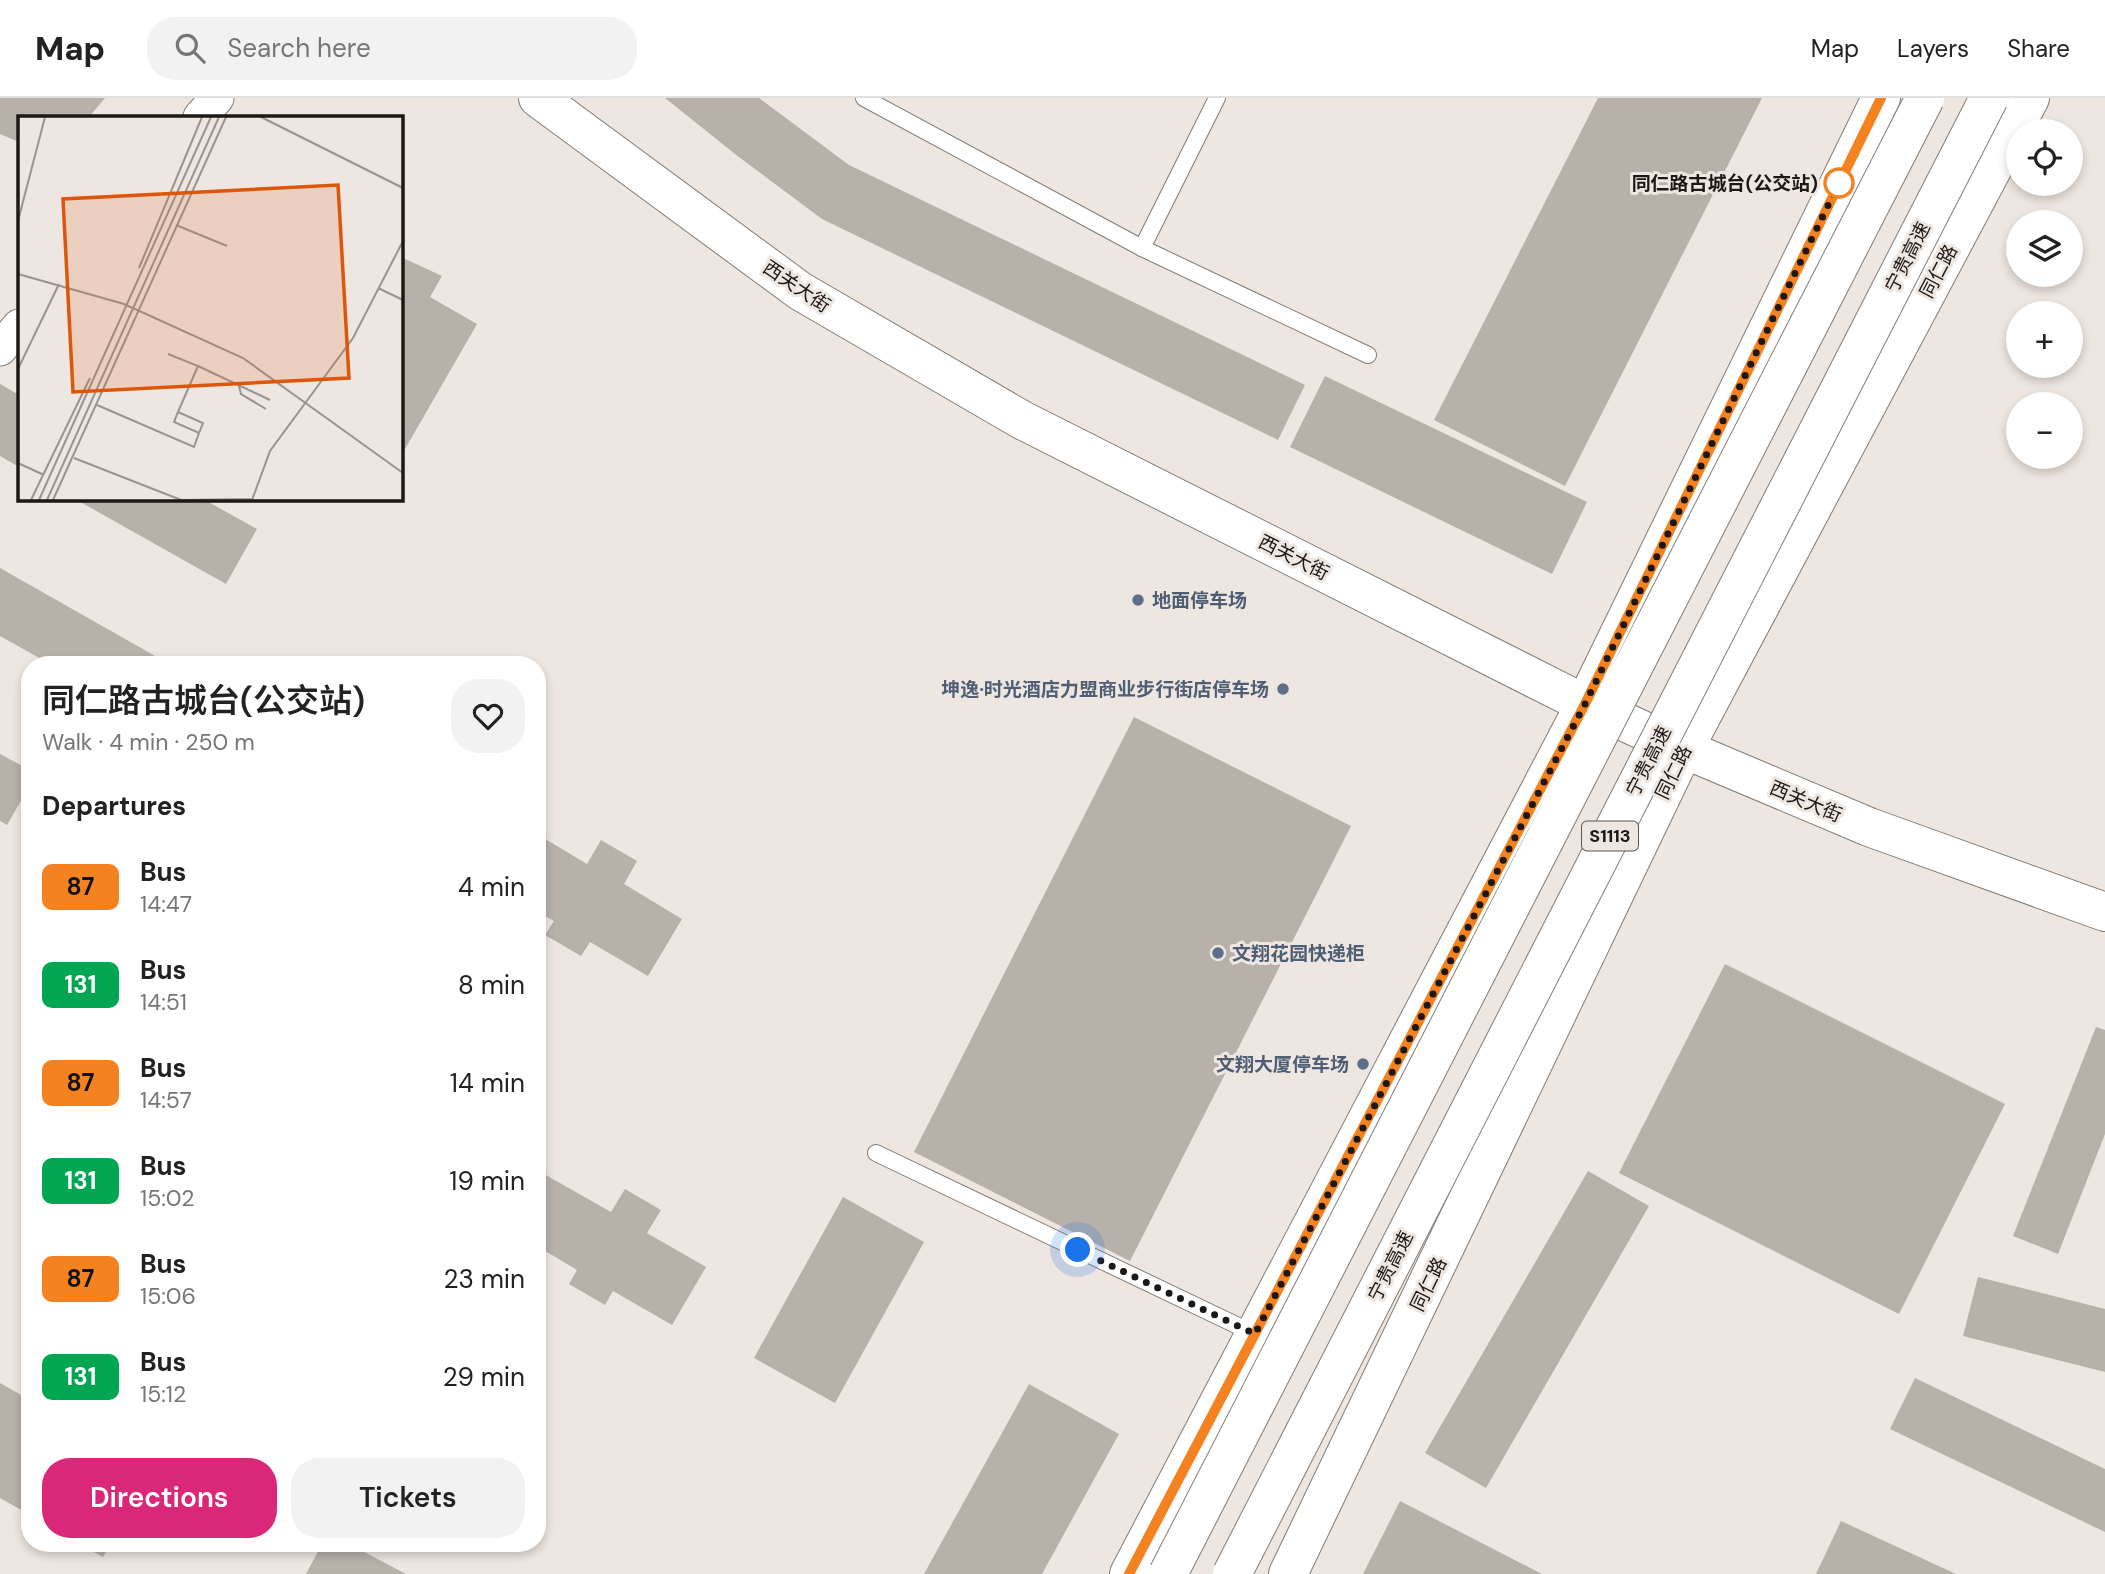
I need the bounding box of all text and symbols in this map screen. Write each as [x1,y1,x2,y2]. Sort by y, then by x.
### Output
search box [147,17,637,80]
text: Map [35,27,105,70]
icon: search [171,29,209,67]
text: Search here [227,31,371,65]
text: Map [1811,33,1859,64]
text: Layers [1897,33,1969,64]
text: Share [2007,33,2070,64]
inset map [18,116,402,500]
map controls [2006,119,2083,469]
button: locate [2006,119,2083,196]
marker: 同仁路古城台(公交站) [1824,168,1854,198]
place label: 同仁路古城台(公交站) [1632,171,1818,196]
button: layers [2006,210,2083,287]
street label: 宁贵高速 [1879,218,1936,297]
street label: 同仁路 [1914,240,1963,302]
street label: 西关大街 [758,255,835,318]
button: + [2006,301,2083,378]
button: − [2006,392,2083,469]
street label: 西关大街 [1254,529,1333,586]
place label: 地面停车场 [1152,588,1247,613]
marker: 地面停车场 [1130,592,1146,608]
place label: 坤逸·时光酒店力盟商业步行街店停车场 [941,677,1269,702]
text: 同仁路古城台(公交站) [42,679,365,722]
button: heart [451,679,525,753]
marker: 坤逸·时光酒店力盟商业步行街店停车场 [1275,681,1291,697]
street label: 宁贵高速 [1620,722,1677,801]
text: Walk · 4 min · 250 m [42,727,255,757]
street label: 同仁路 [1650,741,1697,803]
street label: 西关大街 [1766,775,1846,828]
text: Departures [42,789,186,823]
road number: S1113 [1582,822,1638,850]
text: Bus [140,855,186,889]
text: 4 min [458,870,525,904]
text: 87 [67,871,94,902]
text: 14:47 [140,889,192,919]
place label: 文翔花园快递柜 [1232,941,1365,966]
marker: 文翔花园快递柜 [1210,945,1226,961]
text: Bus [140,953,186,987]
text: 8 min [458,968,525,1002]
text: 131 [65,969,96,1000]
text: 14:51 [140,987,187,1017]
text: Bus [140,1051,186,1085]
place label: 文翔大厦停车场 [1216,1052,1349,1077]
marker: 文翔大厦停车场 [1355,1056,1371,1072]
text: 14 min [450,1066,525,1100]
text: 87 [67,1067,94,1098]
text: 14:57 [140,1085,192,1115]
text: Bus [140,1149,186,1183]
text: 19 min [449,1164,525,1198]
text: 131 [65,1165,96,1196]
text: 15:02 [140,1183,195,1213]
street label: 宁贵高速 [1362,1227,1419,1306]
your location [1060,1232,1095,1267]
text: Bus [140,1247,186,1281]
street label: 同仁路 [1405,1253,1452,1315]
text: 23 min [443,1262,525,1296]
text: 87 [67,1263,94,1294]
text: 15:06 [140,1281,196,1311]
text: Bus [140,1345,186,1379]
text: 29 min [443,1360,525,1394]
text: 131 [65,1361,96,1392]
text: 15:12 [140,1379,186,1409]
button: Directions [42,1458,277,1538]
button: Tickets [291,1458,525,1538]

